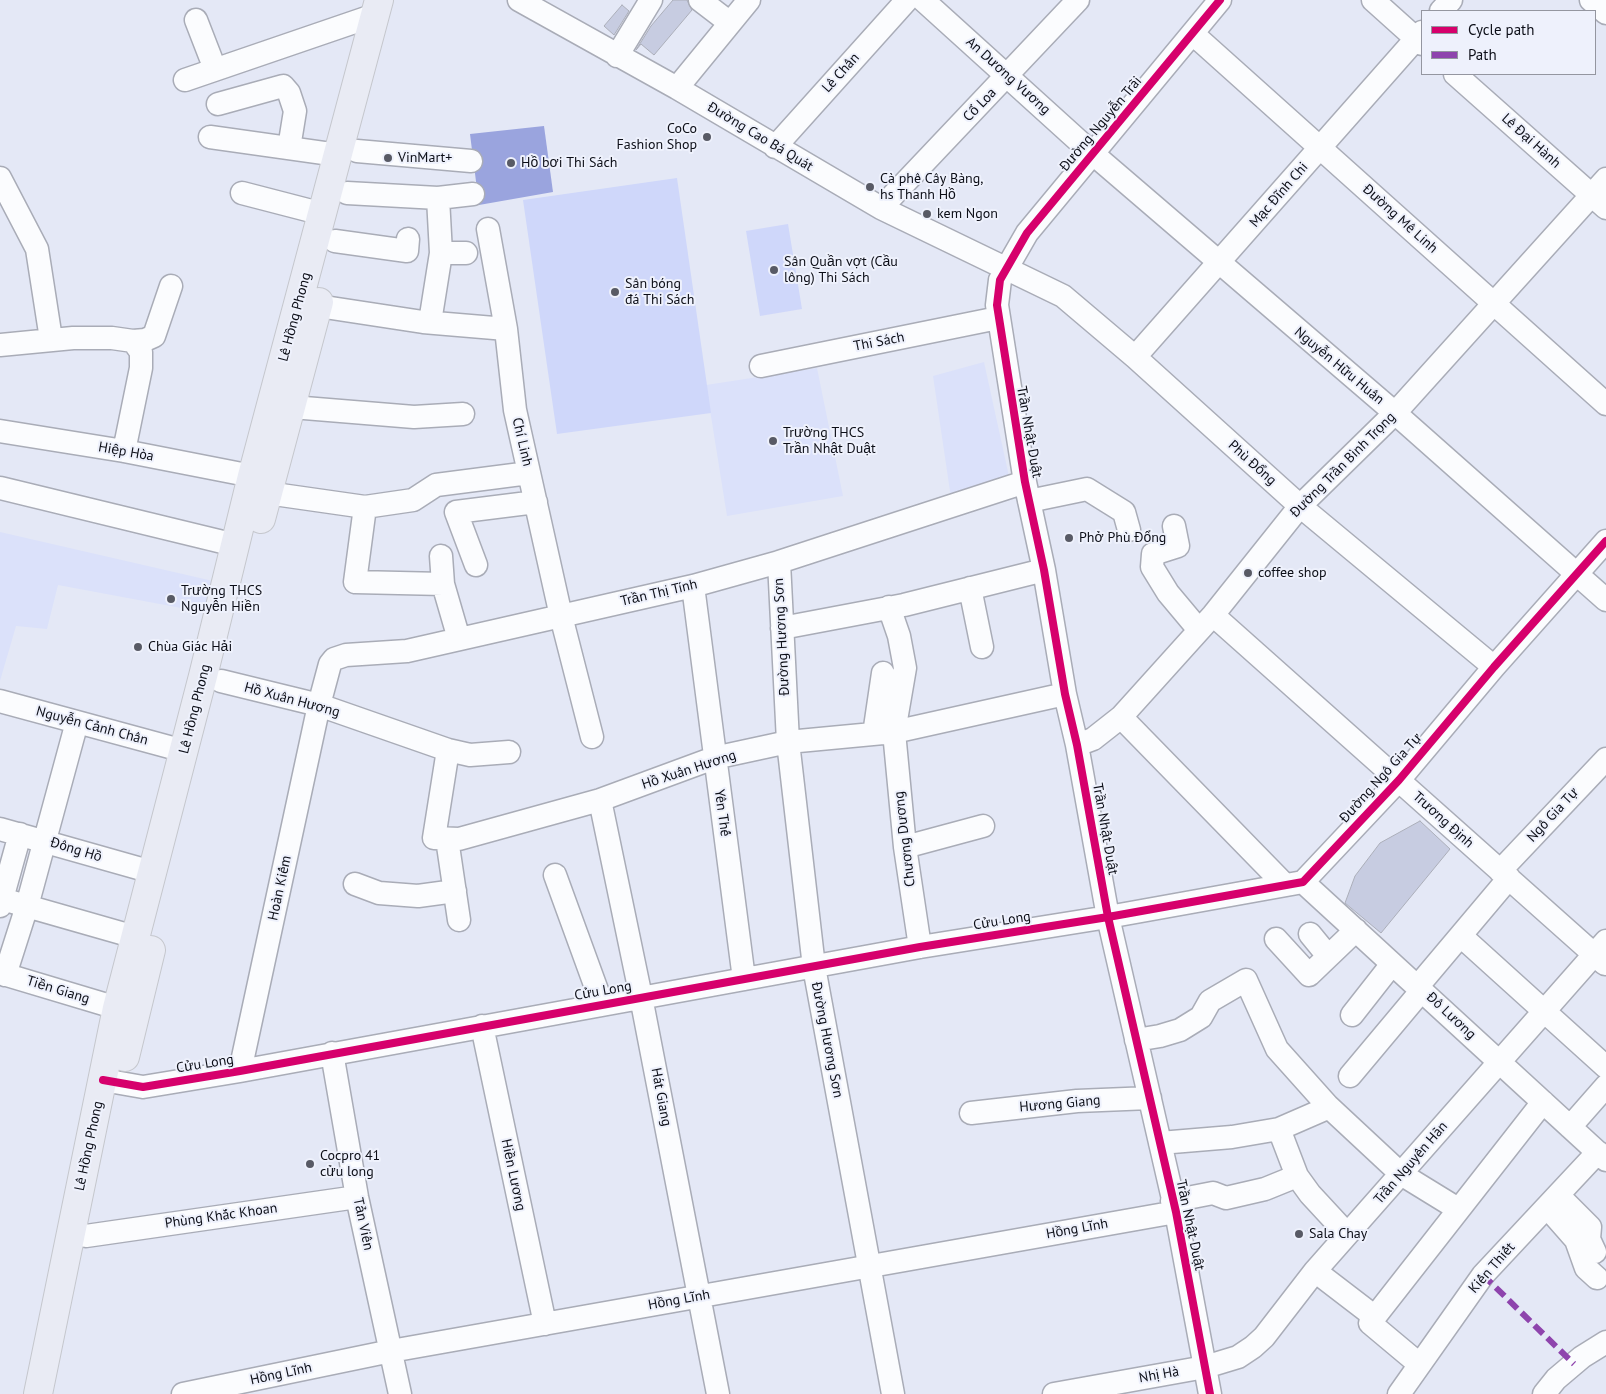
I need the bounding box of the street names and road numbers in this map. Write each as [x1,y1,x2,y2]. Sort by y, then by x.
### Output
street label: An Dương Vương [962,34,1054,118]
street label: Lê Chân [819,50,863,96]
street label: Đường Nguyễn Trãi [1056,73,1146,175]
street label: Cổ Loa [960,85,1000,125]
street label: Đường Cao Bá Quát [704,99,816,175]
street label: Lê Đại Hành [1498,110,1564,172]
street label: Mạc Đĩnh Chi [1246,159,1312,231]
street label: Đường Mê Linh [1359,181,1441,257]
street label: Lê Hồng Phong [275,271,315,363]
street label: Nguyễn Hữu Huân [1291,324,1387,408]
street label: Thi Sách [852,329,906,355]
street label: Trần Nhật Duật [1013,385,1045,479]
street label: Đường Trần Bình Trọng [1287,409,1399,521]
street label: Chí Linh [508,416,536,468]
street label: Phù Đổng [1224,437,1280,489]
street label: Hiệp Hòa [97,439,155,465]
street label: Trần Thị Tính [619,576,699,610]
street label: Đường Hương Sơn [771,578,793,696]
street label: Lê Hồng Phong [176,663,214,755]
street label: Hồ Xuân Hương [242,679,342,721]
street label: Nguyễn Cảnh Chân [34,703,150,749]
street label: Đường Ngô Gia Tự [1336,730,1426,826]
street label: Hồ Xuân Hương [640,747,738,793]
street label: Trần Nhật Duật [1089,782,1121,876]
street label: Ngô Gia Tự [1524,784,1582,846]
street label: Yên Thế [710,788,734,838]
street label: Trương Định [1409,788,1477,852]
street label: Chương Dương [891,790,919,888]
street label: Đông Hồ [48,834,104,866]
street label: Hoàn Kiếm [265,854,295,922]
street label: Cửu Long [972,908,1032,934]
street label: Tiền Giang [24,972,92,1008]
street label: Cửu Long [573,978,633,1004]
street label: Đường Hương Sơn [808,981,846,1099]
street label: Đô Lương [1423,989,1479,1043]
street label: Cửu Long [175,1051,235,1077]
street label: Hát Giang [647,1066,675,1128]
street label: Hương Giang [1019,1092,1101,1116]
street label: Lê Hồng Phong [71,1099,107,1193]
street label: Trần Nguyên Hãn [1371,1118,1451,1208]
street label: Hiền Lương [497,1137,529,1213]
street label: Trần Nhật Duật [1172,1178,1208,1272]
street label: Tản Viên [349,1196,377,1252]
street label: Phùng Khắc Khoan [164,1200,278,1232]
street label: Hồng Lĩnh [1045,1215,1109,1243]
street label: Kiến Thiết [1465,1239,1519,1297]
street label: Hồng Lĩnh [647,1286,711,1314]
street label: Hồng Lĩnh [249,1359,313,1389]
street label: Nhị Hà [1138,1363,1180,1387]

